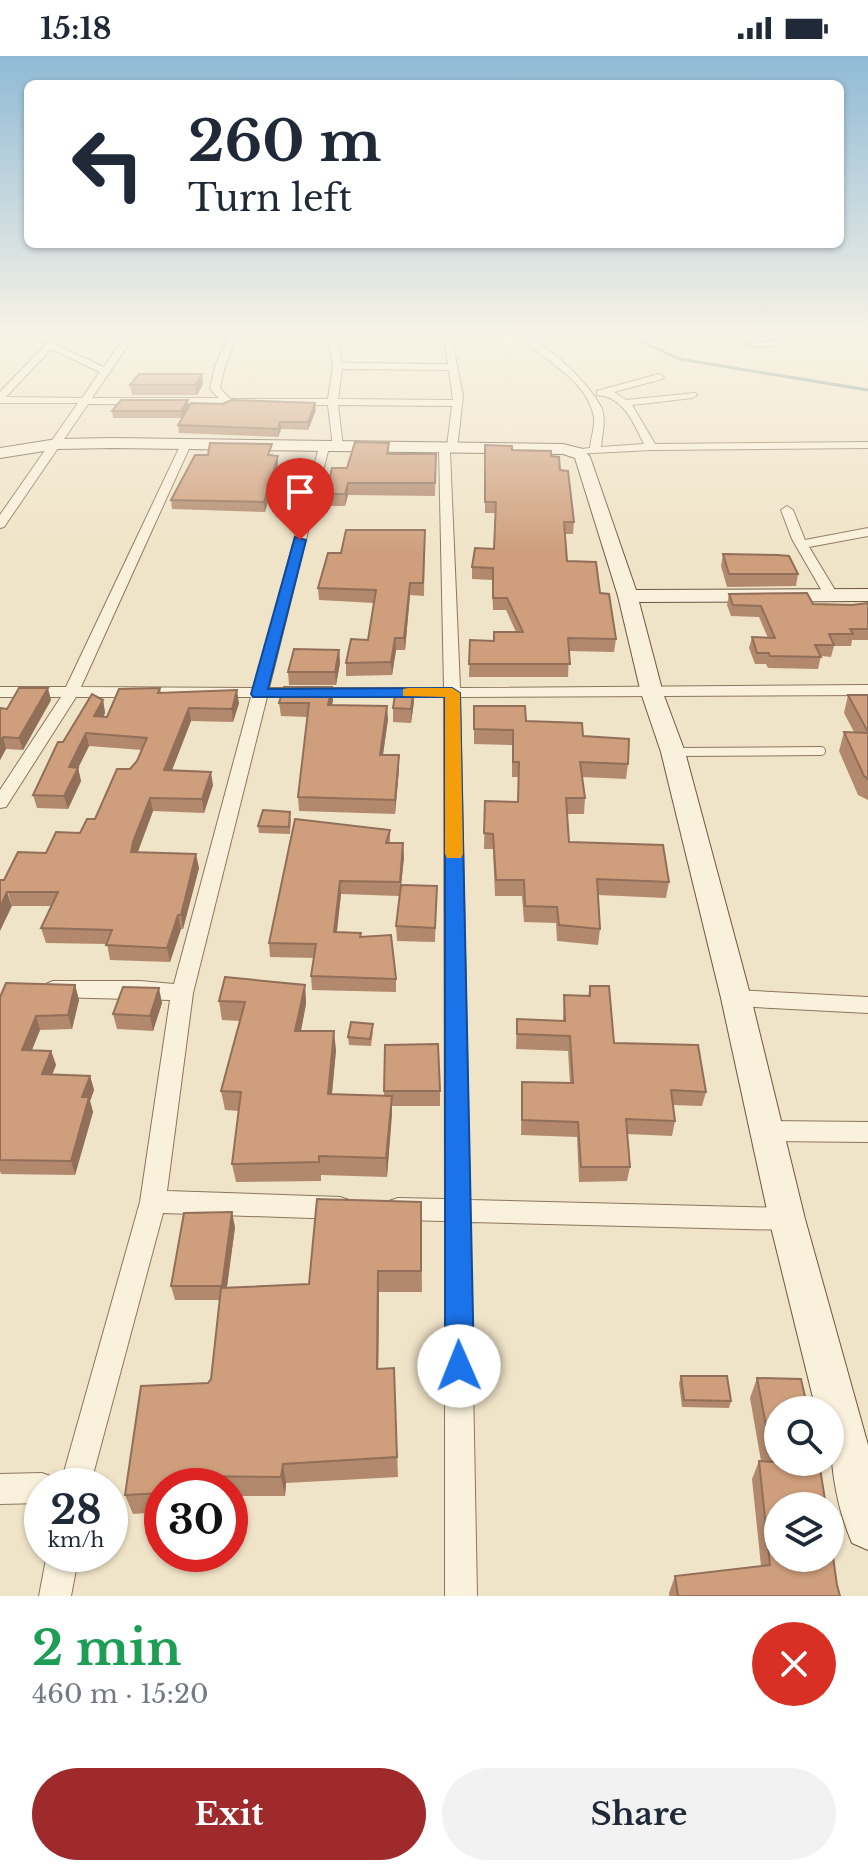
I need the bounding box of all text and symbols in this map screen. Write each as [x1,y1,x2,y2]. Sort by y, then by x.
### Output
text: 15:18 [40,10,112,47]
text: 260 m [188,107,381,176]
icon: left [56,112,160,216]
text: Turn left [188,176,352,221]
pin [266,458,334,540]
icon: arrive [278,470,322,514]
position arrow [417,1324,501,1408]
map controls [764,1396,844,1572]
button: search [764,1396,844,1476]
speed limit sign: 30 [144,1468,248,1572]
text: 28 [50,1485,102,1535]
button: layers [764,1492,844,1572]
text: km/h [48,1528,104,1552]
text: 2 min [32,1618,181,1678]
button: close [752,1622,836,1706]
text: 460 m · 15:20 [32,1678,209,1710]
button: Exit [32,1768,426,1860]
button: Share [442,1768,836,1860]

